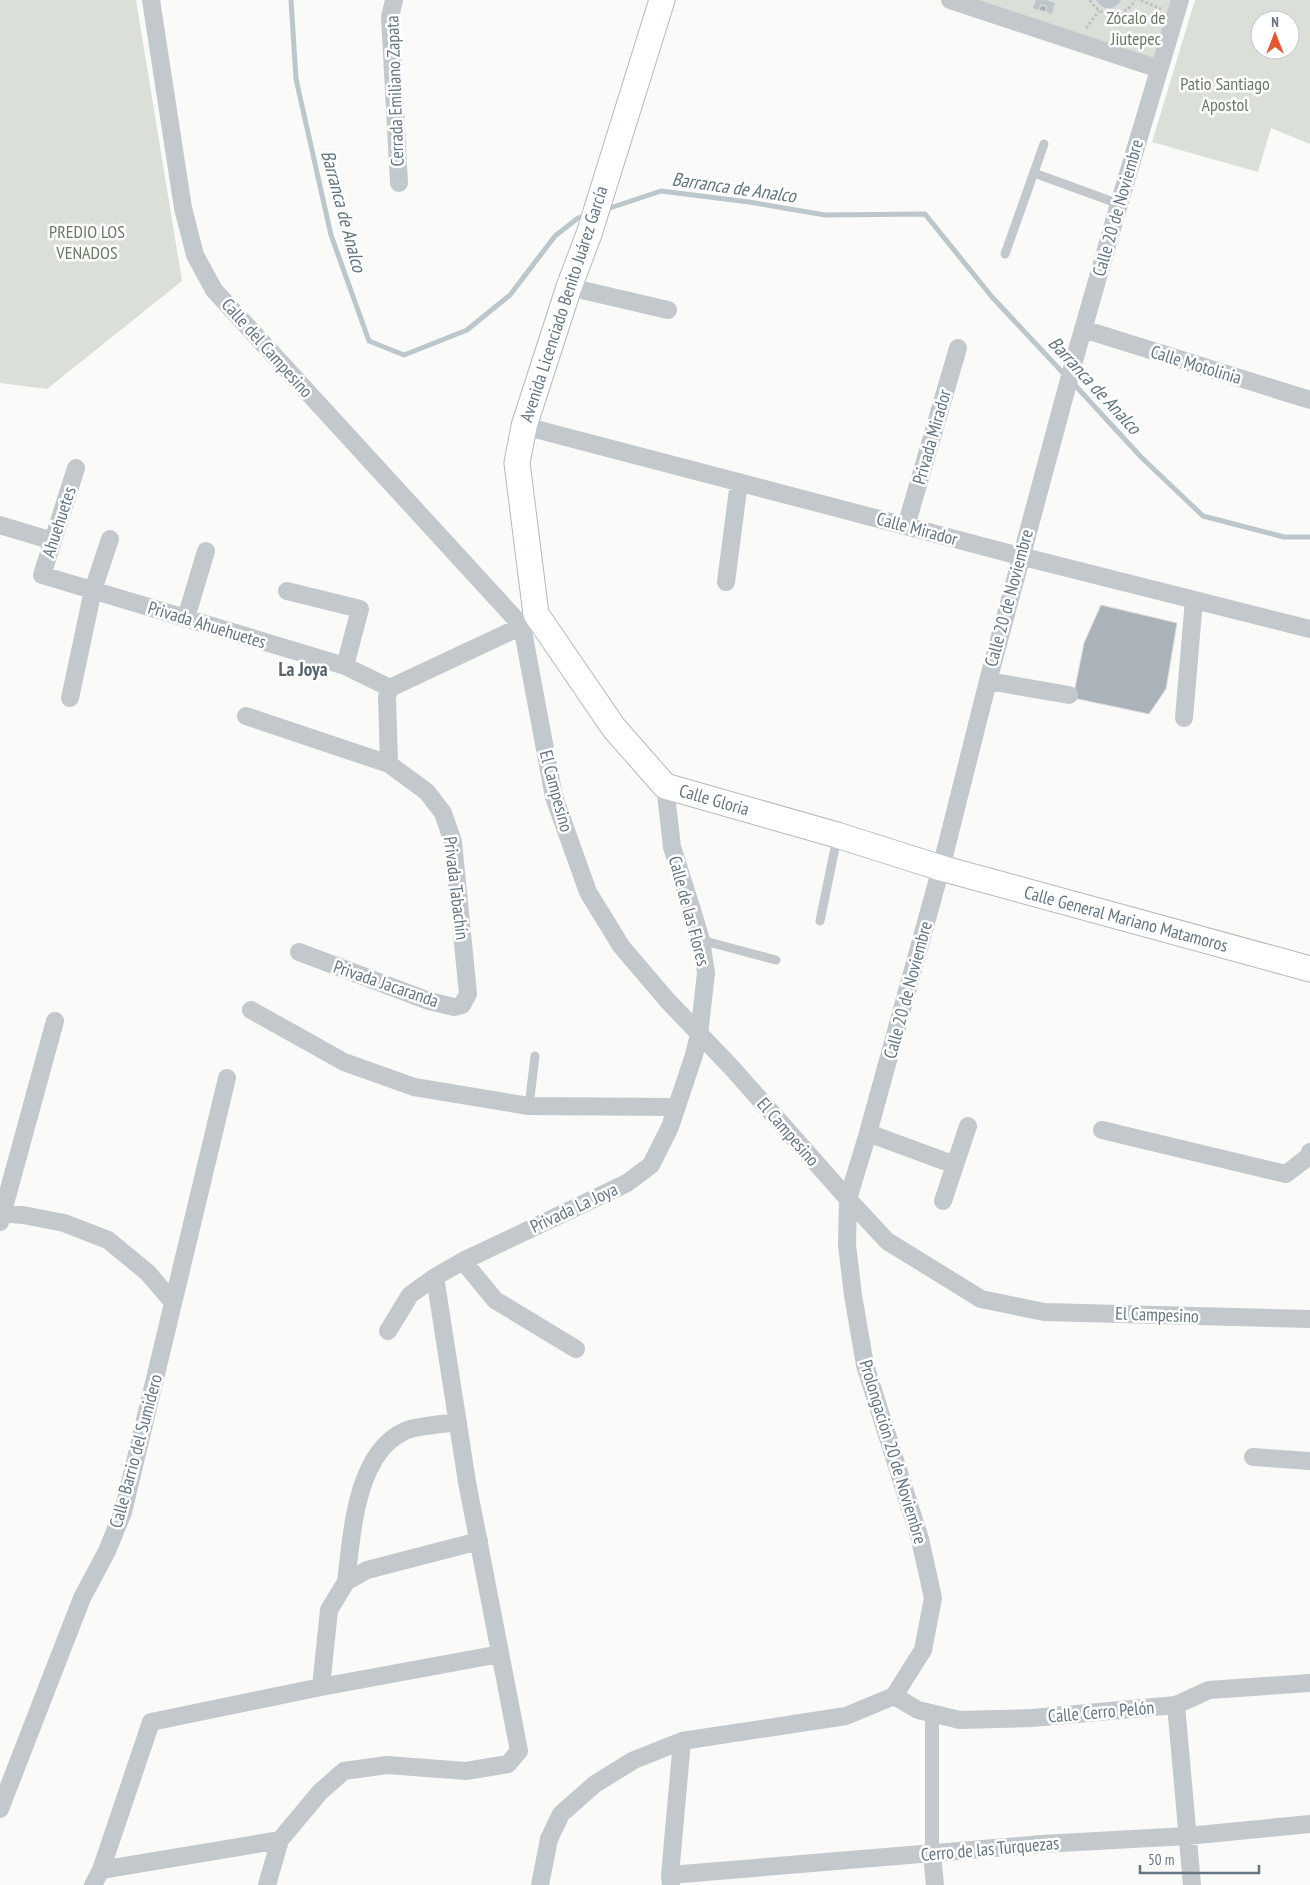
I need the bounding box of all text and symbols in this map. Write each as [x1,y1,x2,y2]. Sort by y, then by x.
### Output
park label: Zócalo de Jiutepec [1106,6,1166,50]
north arrow [1250,10,1300,60]
text: N [1271,13,1279,31]
street label: Cerrada Emiliano Zapata [380,15,409,167]
park label: Patio Santiago Apostol [1180,72,1270,116]
street label: Calle 20 de Noviembre [1087,137,1148,279]
water label: Barranca de Analco [316,148,372,276]
water label: Barranca de Analco [670,166,799,208]
street label: Avenida Licenciado Benito Juárez García [514,183,613,425]
park label: PREDIO LOS VENADOS [49,220,125,264]
street label: Calle del Campesino [217,293,318,402]
water label: Barranca de Analco [1044,331,1148,440]
street label: Calle Motolinia [1148,340,1244,389]
street label: Privada Mirador [907,387,956,487]
street label: Ahuehuetes [36,483,81,560]
street label: Calle Mirador [874,507,960,550]
street label: Calle 20 de Noviembre [979,527,1038,669]
street label: Privada Ahuehuetes [145,596,269,653]
district label: La Joya [278,657,328,681]
street label: El Campesino [535,748,578,834]
street label: Calle Gloria [676,779,752,820]
street label: Privada Tabachín [439,835,474,941]
street label: Calle de las Flores [664,853,715,968]
street label: Calle General Mariano Matamoros [1022,880,1230,957]
street label: Calle 20 de Noviembre [878,919,937,1061]
street label: Privada Jacaranda [331,955,442,1012]
street label: El Campesino [752,1093,825,1171]
street label: Privada La Joya [527,1177,621,1238]
street label: El Campesino [1115,1302,1199,1327]
street label: Prolongación 20 de Noviembre [854,1357,932,1547]
street label: Calle Barrio del Sumidero [104,1371,167,1530]
street label: Calle Cerro Pelón [1047,1695,1155,1728]
street label: Cerro de las Turquezas [920,1831,1060,1866]
scale bar [1140,1842,1259,1874]
text: 50 m [1148,1850,1174,1869]

